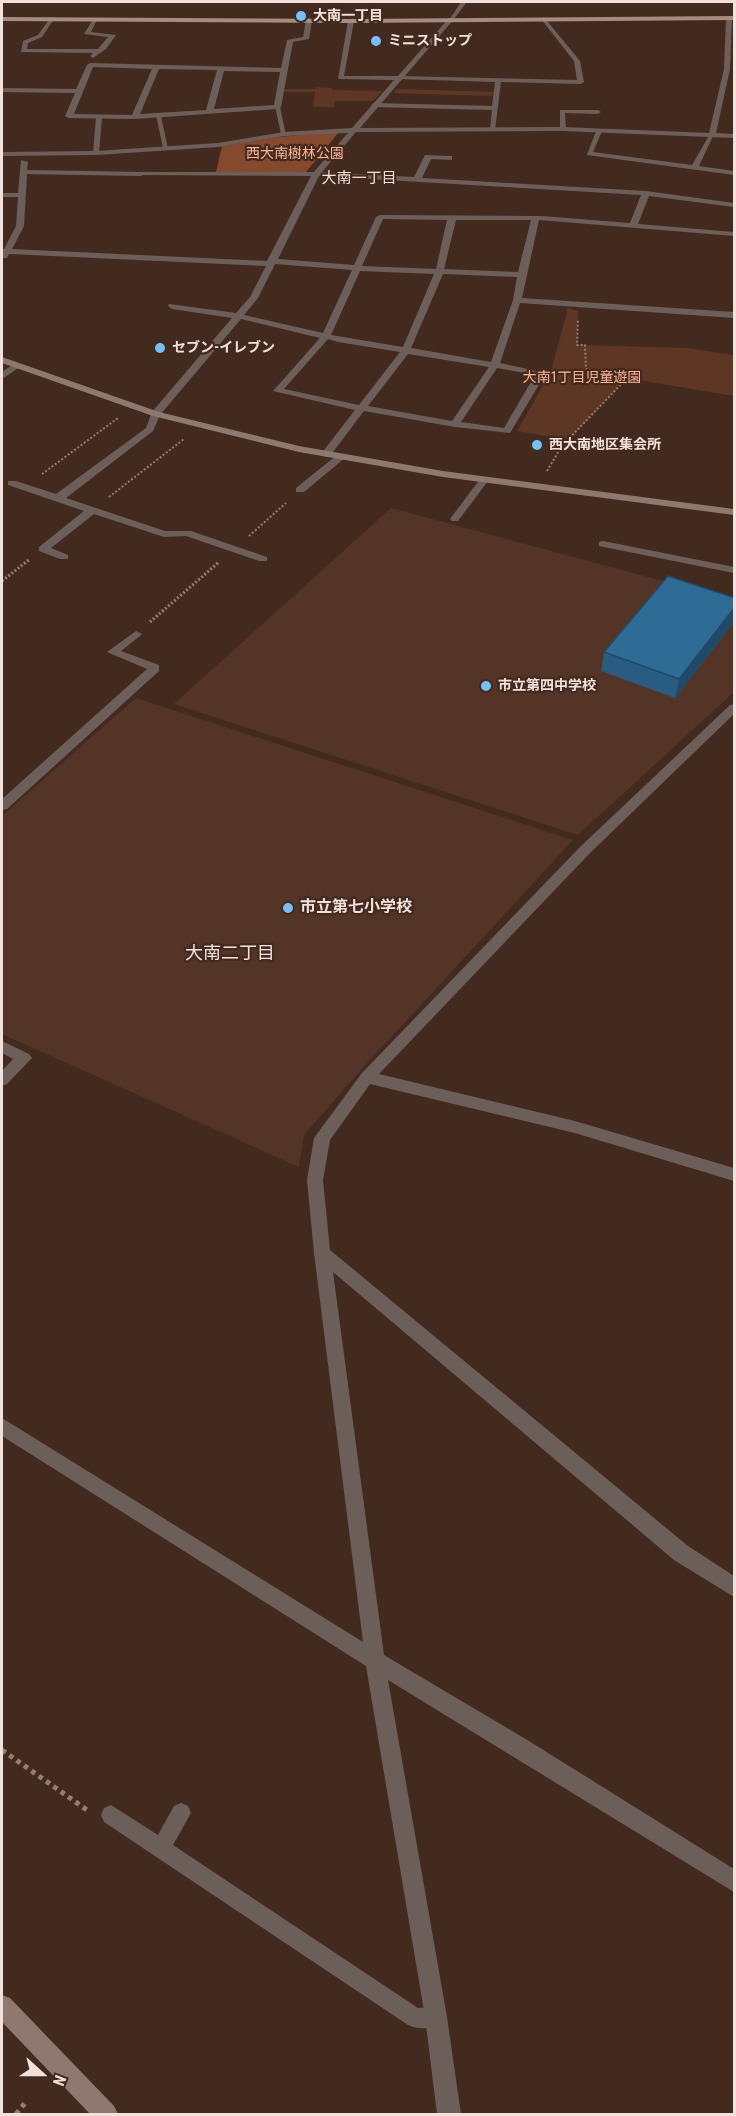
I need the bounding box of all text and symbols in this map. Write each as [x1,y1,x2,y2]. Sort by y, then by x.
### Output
place label: 大南一丁目 [313,8,383,24]
marker: 大南一丁目 [294,9,308,23]
place label: ミニストップ [388,33,472,49]
marker: ミニストップ [369,34,383,48]
park label: 西大南樹林公園 [246,146,344,162]
district label: 大南一丁目 [322,170,396,188]
place label: セブン-イレブン [172,340,275,356]
marker: セブン-イレブン [153,341,167,355]
park label: 大南1丁目児童遊園 [523,370,641,386]
place label: 西大南地区集会所 [549,437,661,453]
marker: 西大南地区集会所 [530,438,544,452]
place label: 市立第四中学校 [498,678,596,694]
marker: 市立第四中学校 [479,679,493,693]
place label: 市立第七小学校 [300,898,412,918]
marker: 市立第七小学校 [281,901,295,915]
district label: 大南二丁目 [185,943,275,965]
north arrow [12,2044,72,2104]
text: N [49,2073,70,2089]

